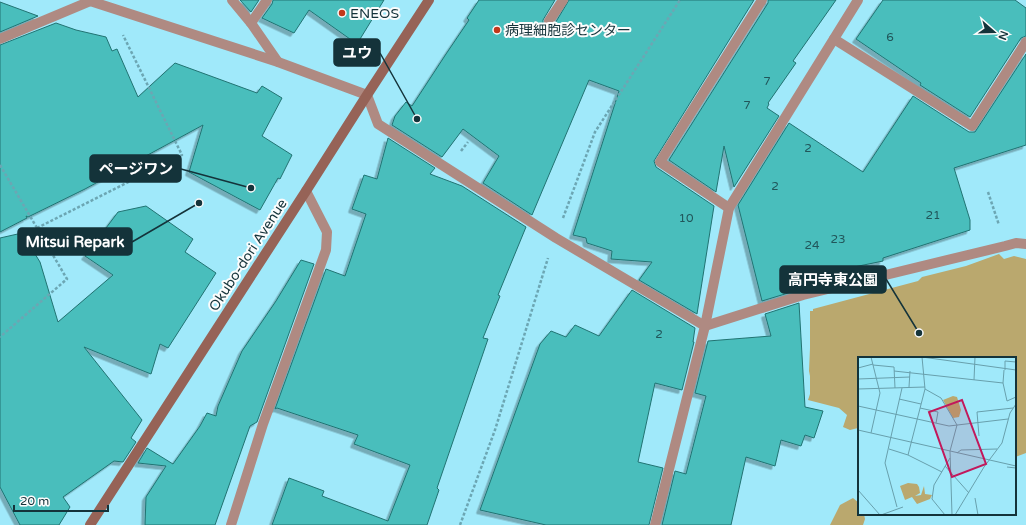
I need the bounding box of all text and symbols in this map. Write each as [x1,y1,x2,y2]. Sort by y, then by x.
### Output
place label: ENEOS [350,5,399,22]
marker: ENEOS [337,8,347,18]
north arrow [974,12,1014,52]
place label: 病理細胞診センター [505,22,631,39]
marker: 病理細胞診センター [492,25,502,35]
text: N [995,29,1011,42]
house number: 6 [886,30,894,44]
callout: ユウ [334,39,380,66]
text: ユウ [342,44,372,62]
house number: 7 [763,74,771,88]
house number: 7 [743,98,751,112]
house number: 2 [804,141,812,155]
callout: ページワン [90,155,181,182]
text: ページワン [99,160,173,178]
house number: 2 [771,179,779,193]
street label: Okubo-dori Avenue [205,196,291,314]
house number: 21 [925,208,941,222]
house number: 10 [678,211,694,225]
callout: Mitsui Repark [18,228,132,255]
house number: 23 [830,232,846,246]
text: Mitsui Repark [26,233,124,252]
house number: 24 [804,238,820,252]
callout: 高円寺東公園 [780,266,886,293]
text: 高円寺東公園 [788,271,878,289]
house number: 2 [655,327,663,341]
inset map [858,357,1016,515]
scale bar [14,487,108,513]
text: 20 m [20,494,49,508]

